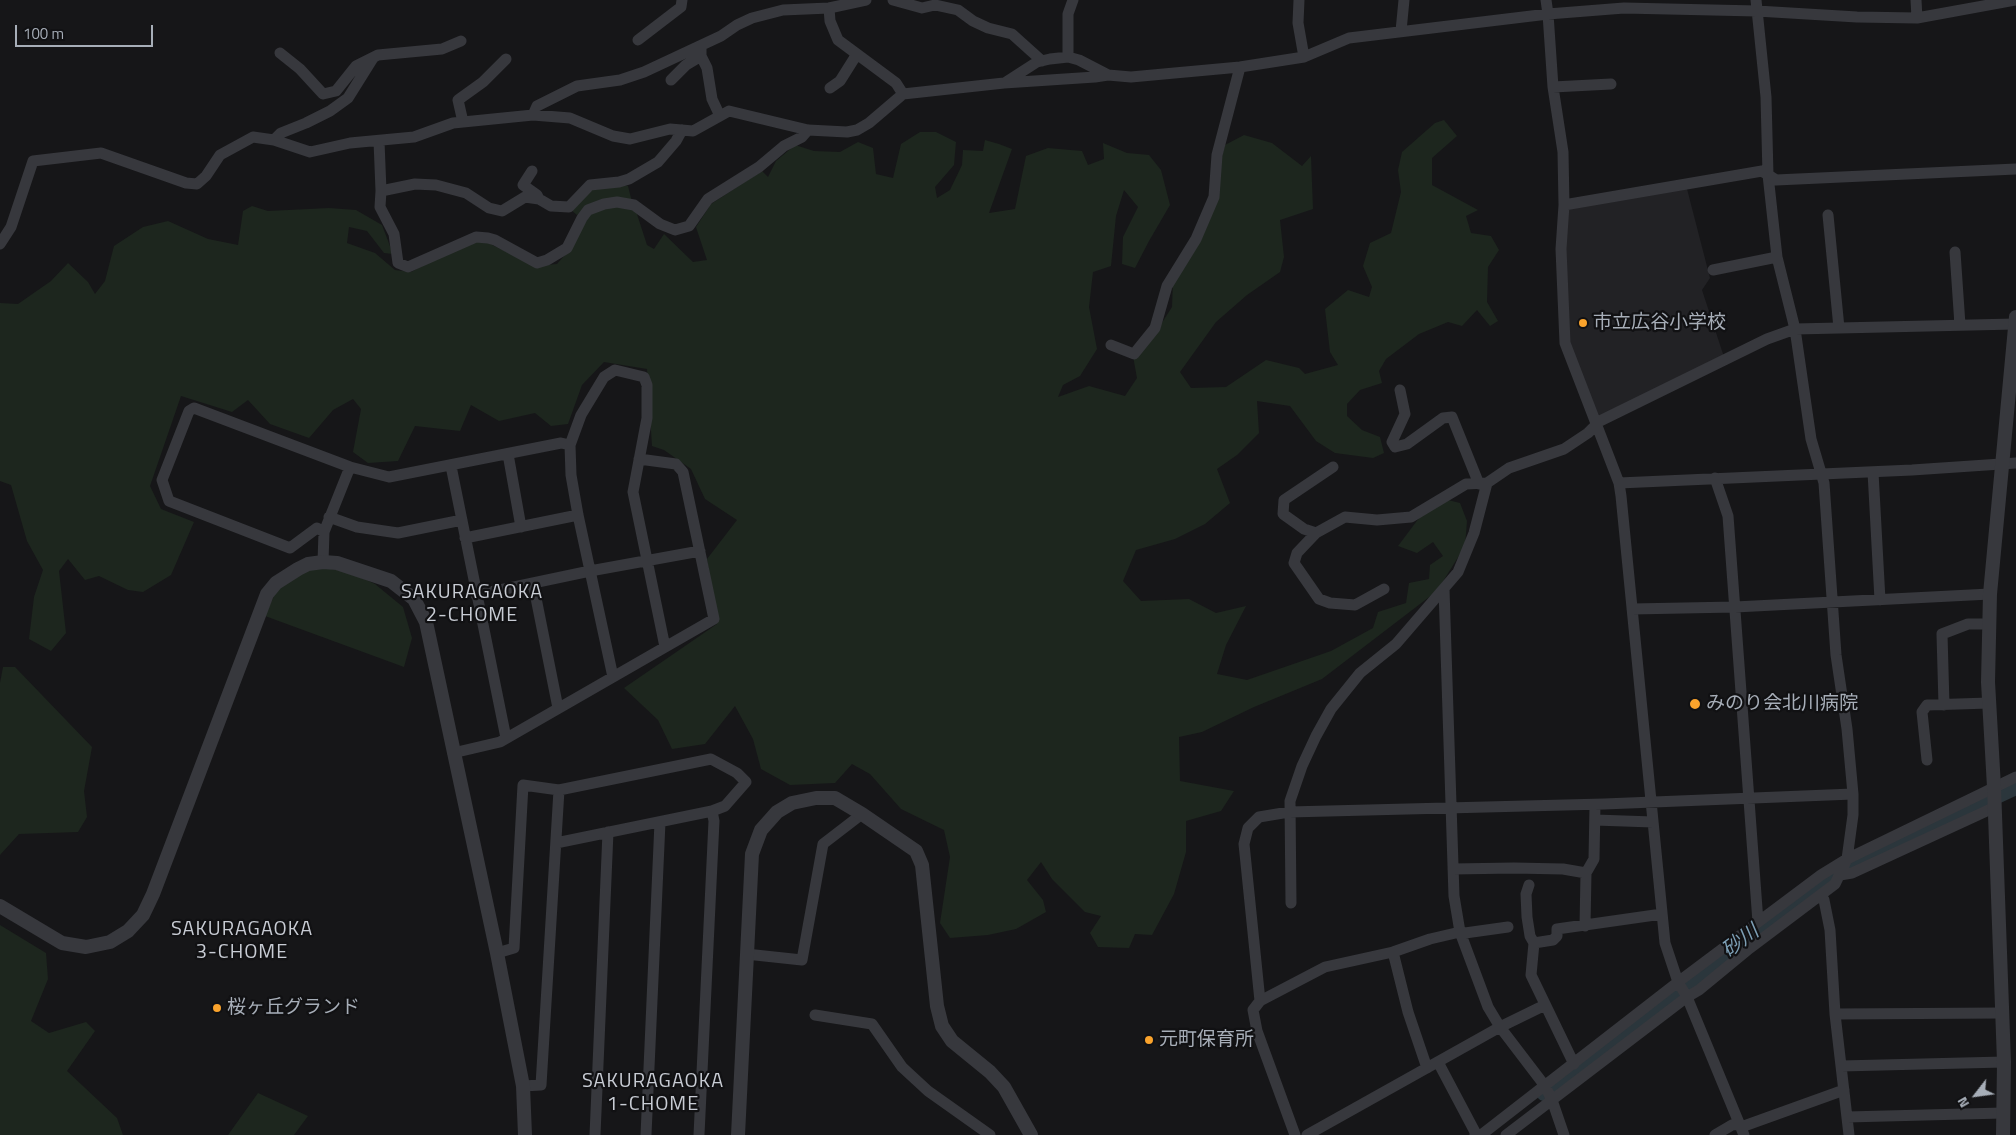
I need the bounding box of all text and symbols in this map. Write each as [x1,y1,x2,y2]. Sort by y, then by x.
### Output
scale bar [18,15,155,47]
text: 100 m [23,22,64,45]
place label: 市立広谷小学校 [1593,312,1726,334]
marker: 市立広谷小学校 [1577,317,1589,329]
district label: SAKURAGAOKA 2-CHOME [400,581,544,628]
place label: みのり会北川病院 [1706,693,1858,715]
marker: みのり会北川病院 [1688,697,1702,711]
district label: SAKURAGAOKA 3-CHOME [170,918,314,965]
water label: 砂川 [1718,920,1764,964]
place label: 桜ヶ丘グランド [227,997,360,1019]
marker: 桜ヶ丘グランド [211,1002,223,1014]
place label: 元町保育所 [1159,1029,1254,1051]
marker: 元町保育所 [1143,1034,1155,1046]
district label: SAKURAGAOKA 1-CHOME [581,1070,725,1117]
north arrow [1951,1070,2001,1120]
text: N [1951,1093,1974,1112]

